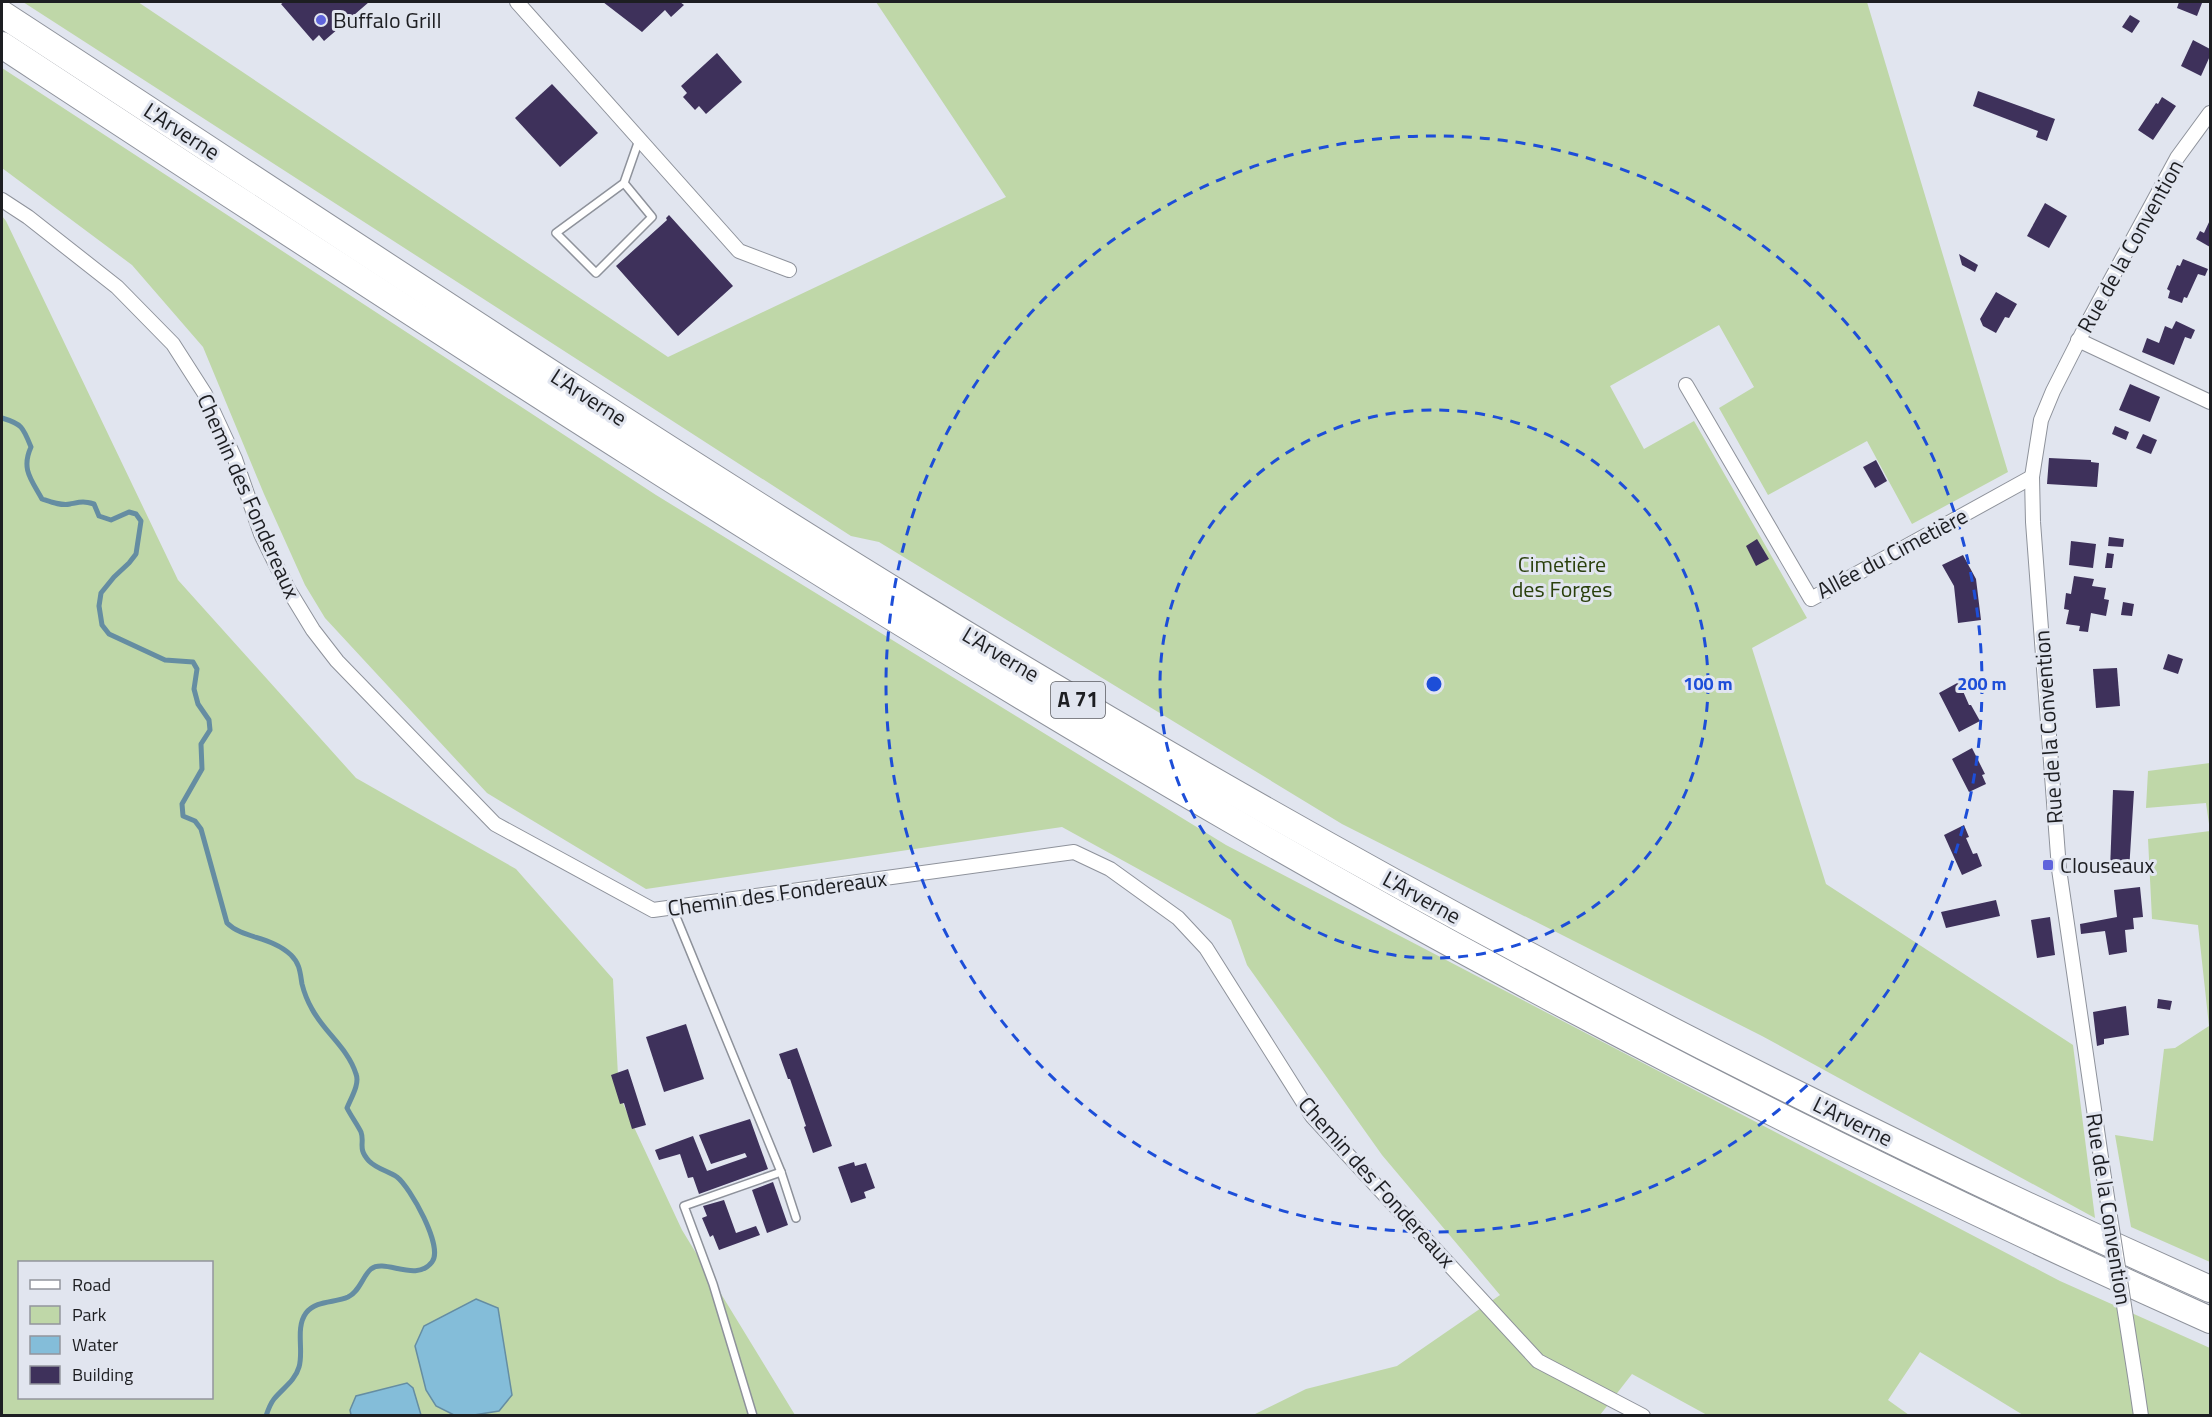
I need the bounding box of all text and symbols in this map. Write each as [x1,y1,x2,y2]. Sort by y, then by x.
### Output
place label: Buffalo Grill [333,3,442,37]
marker: Buffalo Grill [314,13,328,27]
street label: L'Arverne [137,94,227,168]
street label: Rue de la Convention [2068,153,2192,339]
street label: L'Arverne [544,360,634,434]
street label: Chemin des Fondereaux [189,388,310,604]
street label: Allée du Cimetière [1810,499,1974,607]
park label: Cimetière des Forges [1512,547,1612,606]
street label: L'Arverne [956,618,1046,690]
street label: Rue de la Convention [2024,629,2072,825]
text: 100 m [1683,670,1733,697]
text: 200 m [1957,670,2007,697]
centre of rings [1424,674,1444,694]
road number: A 71 [1051,682,1105,718]
place label: Clouseaux [2060,848,2154,882]
marker: Clouseaux [2041,858,2055,872]
street label: Chemin des Fondereaux [665,861,889,925]
street label: L'Arverne [1377,862,1467,932]
street label: L'Arverne [1807,1087,1899,1155]
street label: Chemin des Fondereaux [1290,1088,1464,1276]
street label: Rue de la Convention [2077,1111,2141,1307]
legend [18,1261,213,1399]
text: Road [72,1271,111,1298]
text: Park [72,1301,107,1328]
text: Water [72,1331,118,1358]
text: Building [72,1361,133,1388]

